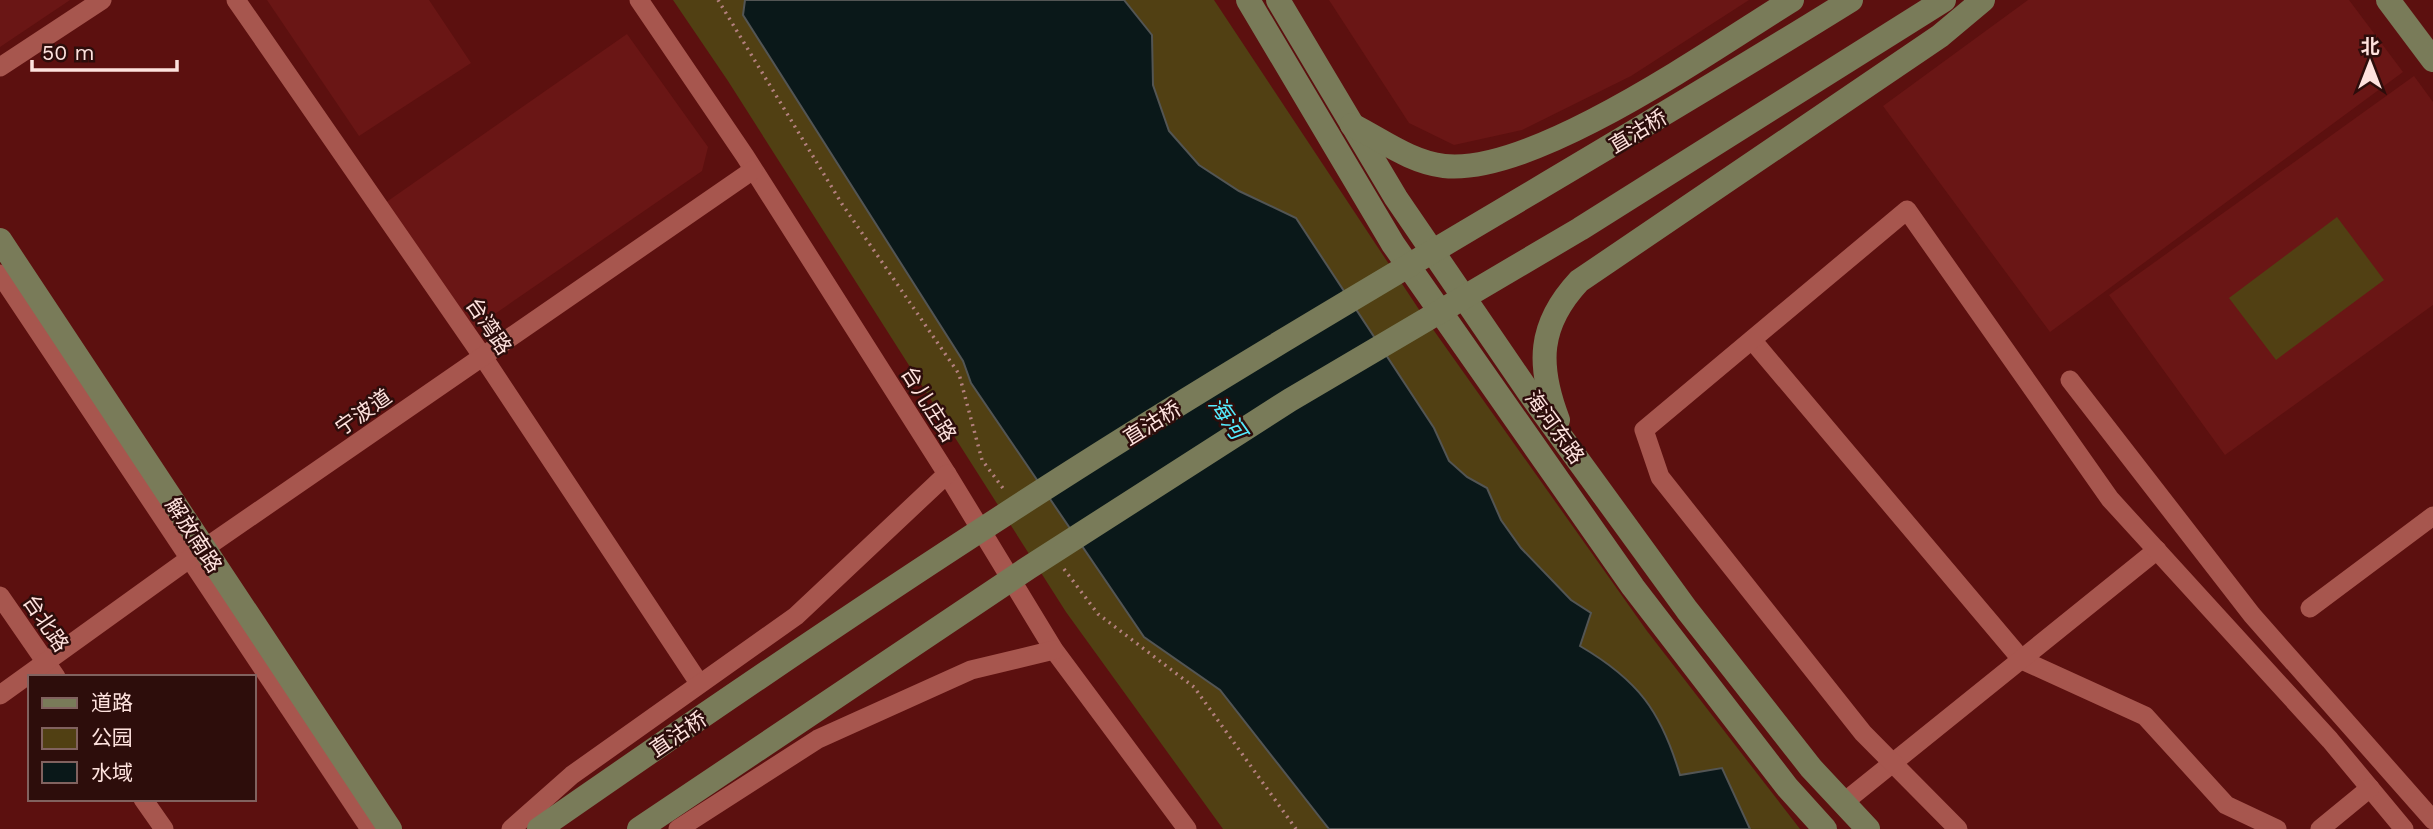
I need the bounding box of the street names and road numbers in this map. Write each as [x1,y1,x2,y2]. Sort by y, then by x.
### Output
street label: 直沽桥 [1605,104,1671,158]
street label: 台湾路 [461,293,517,359]
street label: 台儿庄路 [896,362,962,446]
street label: 宁波道 [330,384,396,440]
street label: 海河东路 [1520,386,1590,468]
street label: 直沽桥 [1119,396,1185,450]
street label: 解放南路 [161,493,227,577]
street label: 台北路 [18,590,74,656]
street label: 直沽桥 [645,706,711,762]

